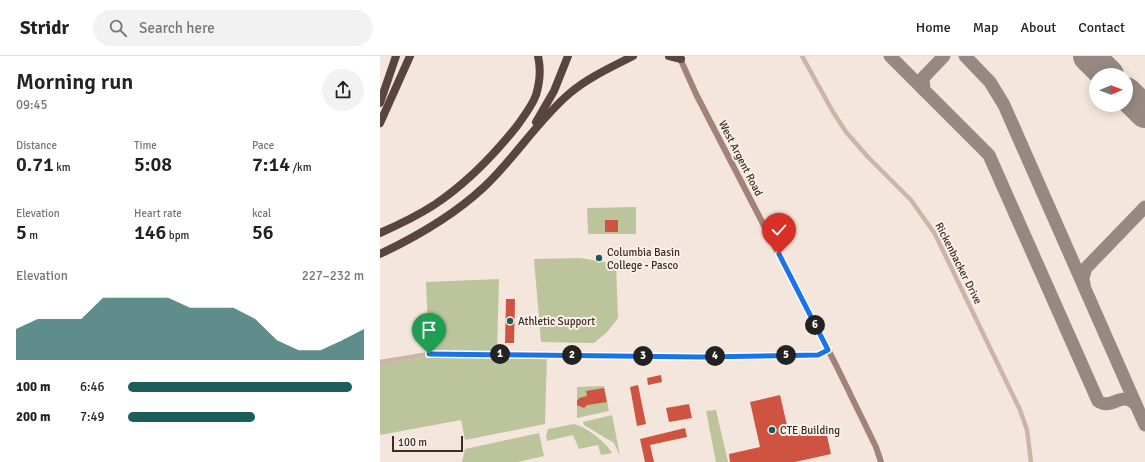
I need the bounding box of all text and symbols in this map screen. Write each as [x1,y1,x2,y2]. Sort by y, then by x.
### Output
search box [93,10,373,46]
text: Stridr [20,16,69,40]
icon: search [107,17,129,39]
text: Search here [139,19,215,37]
text: Home [916,19,951,36]
text: Map [973,19,998,36]
text: About [1020,19,1056,36]
text: Contact [1078,19,1125,36]
text: Morning run [16,68,133,95]
north arrow [1089,68,1133,112]
map controls [1089,68,1133,112]
button: share [322,69,364,111]
text: 09:45 [16,97,48,113]
street label: West Argent Road [716,118,765,198]
text: Distance [16,139,57,152]
text: Time [134,139,157,152]
text: Pace [252,139,274,152]
text: 0.71 [16,152,54,177]
text: 5:08 [134,152,172,177]
text: 7:14 [252,152,290,177]
text: km [54,161,71,174]
text: /km [290,161,311,174]
text: Elevation [16,207,60,220]
text: Heart rate [134,207,182,220]
text: kcal [252,207,271,220]
pin [762,213,796,254]
icon: check [768,219,790,241]
text: 5 [16,220,27,245]
text: 146 [134,220,166,245]
text: 56 [252,220,274,245]
street label: Rickenbacker Drive [932,220,985,306]
text: m [27,229,38,242]
text: bpm [166,229,189,242]
place label: Columbia Basin College - Pasco [607,246,680,272]
marker: Columbia Basin College - Pasco [594,253,604,263]
text: Elevation [16,268,68,284]
text: 227–232 m [302,268,364,284]
pin [412,313,446,354]
place label: Athletic Support [518,315,595,328]
pin: 6 [805,315,825,335]
marker: Athletic Support [505,316,515,326]
text: 6 [812,318,818,331]
icon: arrive [418,319,440,341]
pin: 1 [490,344,510,364]
pin: 2 [562,345,582,365]
pin: 5 [776,345,796,365]
pin: 3 [633,346,653,366]
pin: 4 [705,346,725,366]
text: 1 [497,347,503,360]
text: 2 [569,348,575,361]
text: 5 [783,348,789,361]
text: 3 [640,349,646,362]
text: 4 [712,349,718,362]
text: 100 m [16,379,50,395]
text: 6:46 [80,379,105,395]
text: 200 m [16,409,50,425]
text: 7:49 [80,409,105,425]
place label: CTE Building [780,424,840,437]
marker: CTE Building [767,425,777,435]
scale bar [392,434,463,453]
text: 100 m [398,436,427,449]

